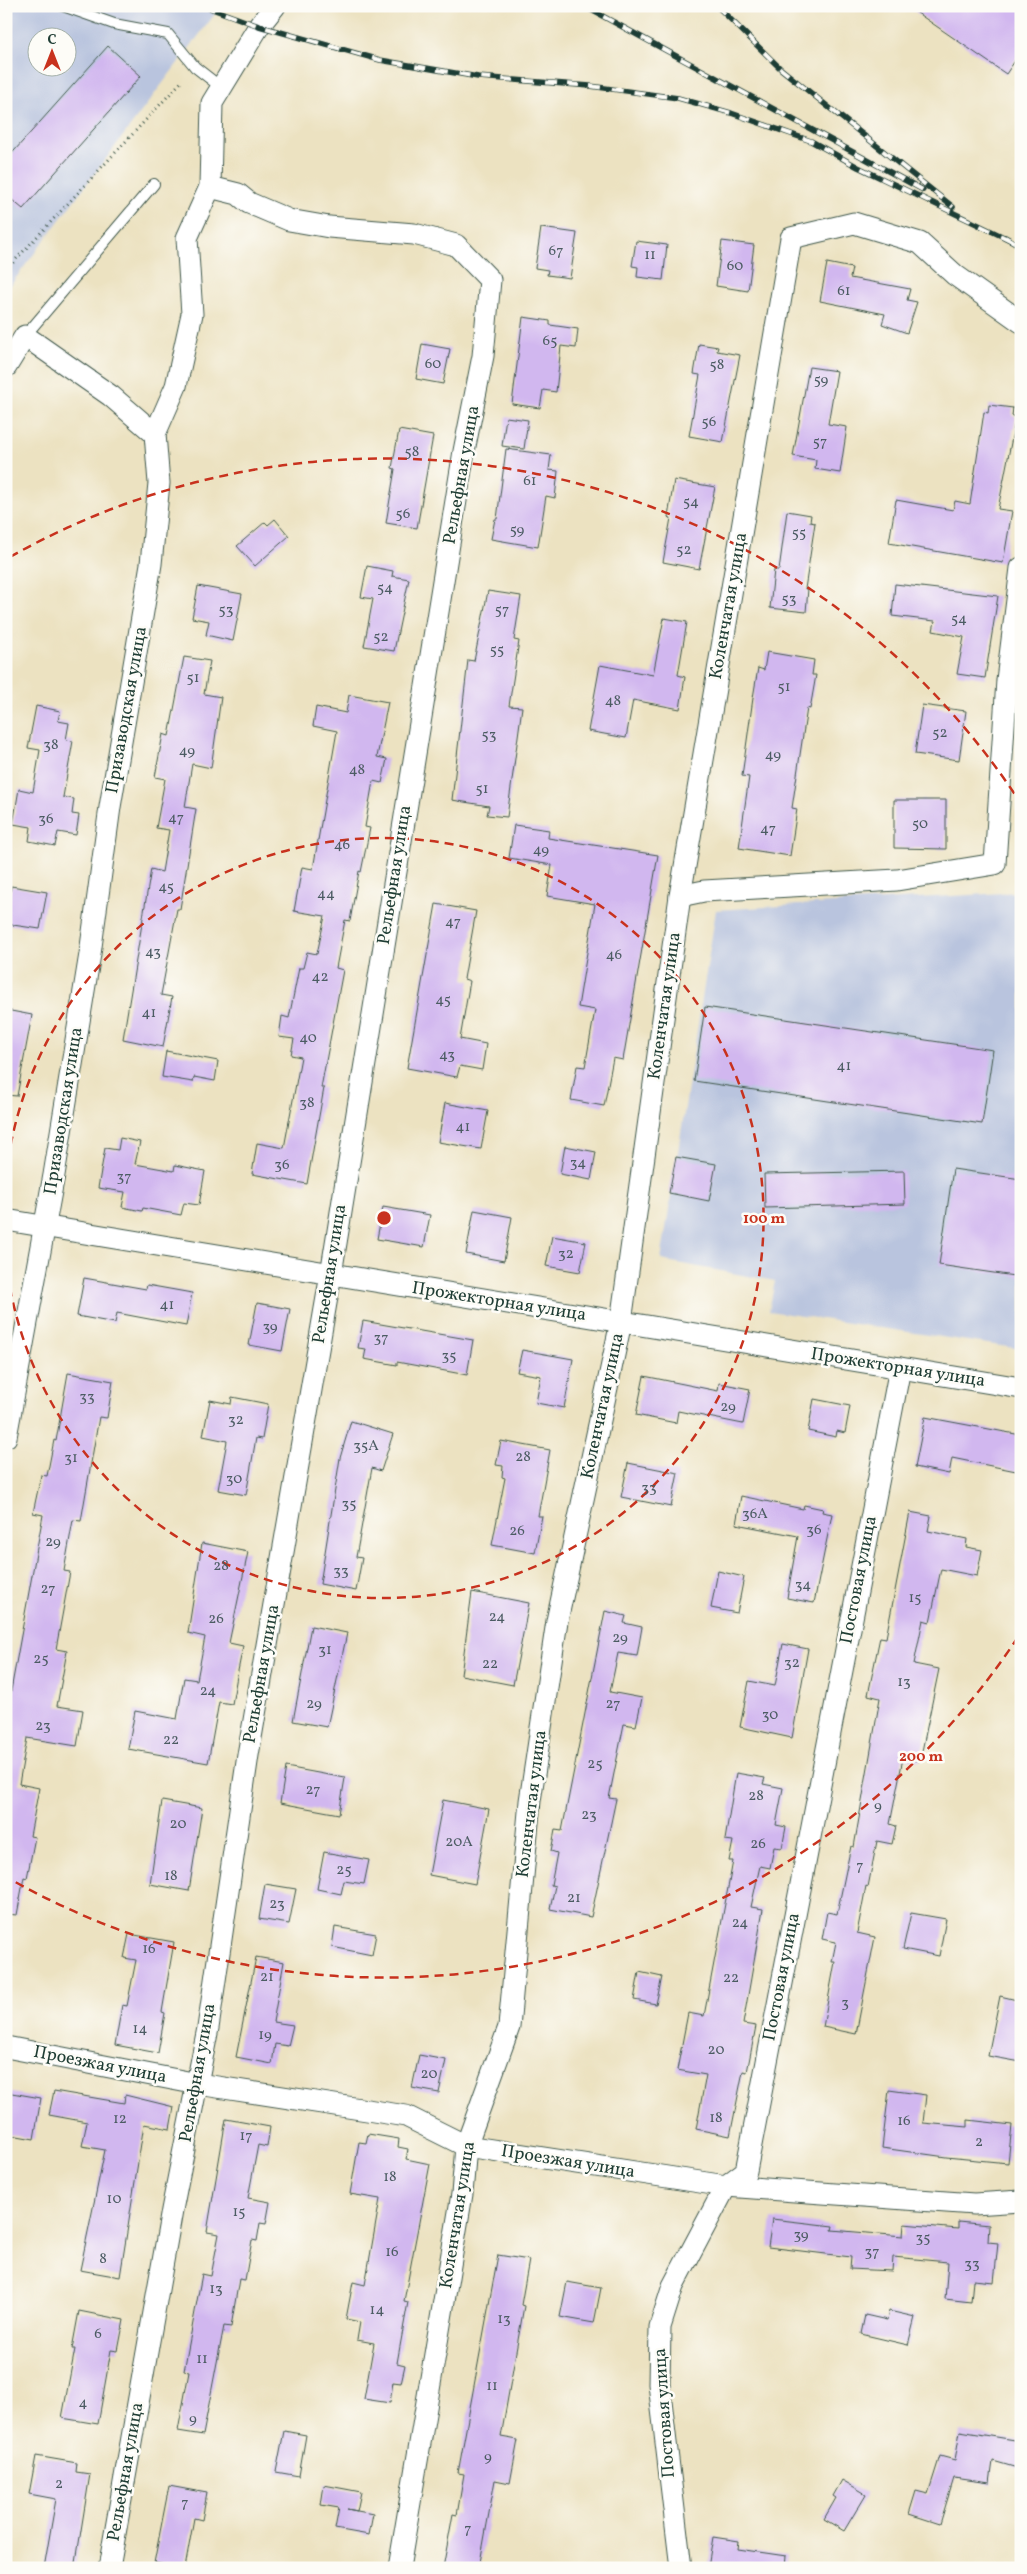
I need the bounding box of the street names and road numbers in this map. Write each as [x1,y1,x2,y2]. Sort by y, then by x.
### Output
street label: Рельефная улица [437,403,487,546]
street label: Коленчатая улица [704,531,754,681]
street label: Призаводская улица [100,624,154,796]
street label: Рельефная улица [372,803,418,946]
street label: Коленчатая улица [642,931,688,1081]
street label: Призаводская улица [38,1025,90,1197]
street label: Рельефная улица [307,1202,353,1345]
street label: Прожекторная улица [410,1276,588,1328]
street label: Коленчатая улица [575,1331,631,1481]
street label: Прожекторная улица [809,1342,987,1394]
street label: Постовая улица [834,1514,884,1646]
street label: Рельефная улица [237,1602,287,1745]
street label: Коленчатая улица [511,1729,553,1879]
street label: Постовая улица [757,1911,807,2043]
street label: Рельефная улица [173,2001,223,2144]
street label: Проезжая улица [31,2040,169,2090]
street label: Проезжая улица [499,2139,637,2185]
street label: Коленчатая улица [434,2140,482,2290]
street label: Постовая улица [648,2347,682,2479]
street label: Рельефная улица [101,2400,151,2543]

